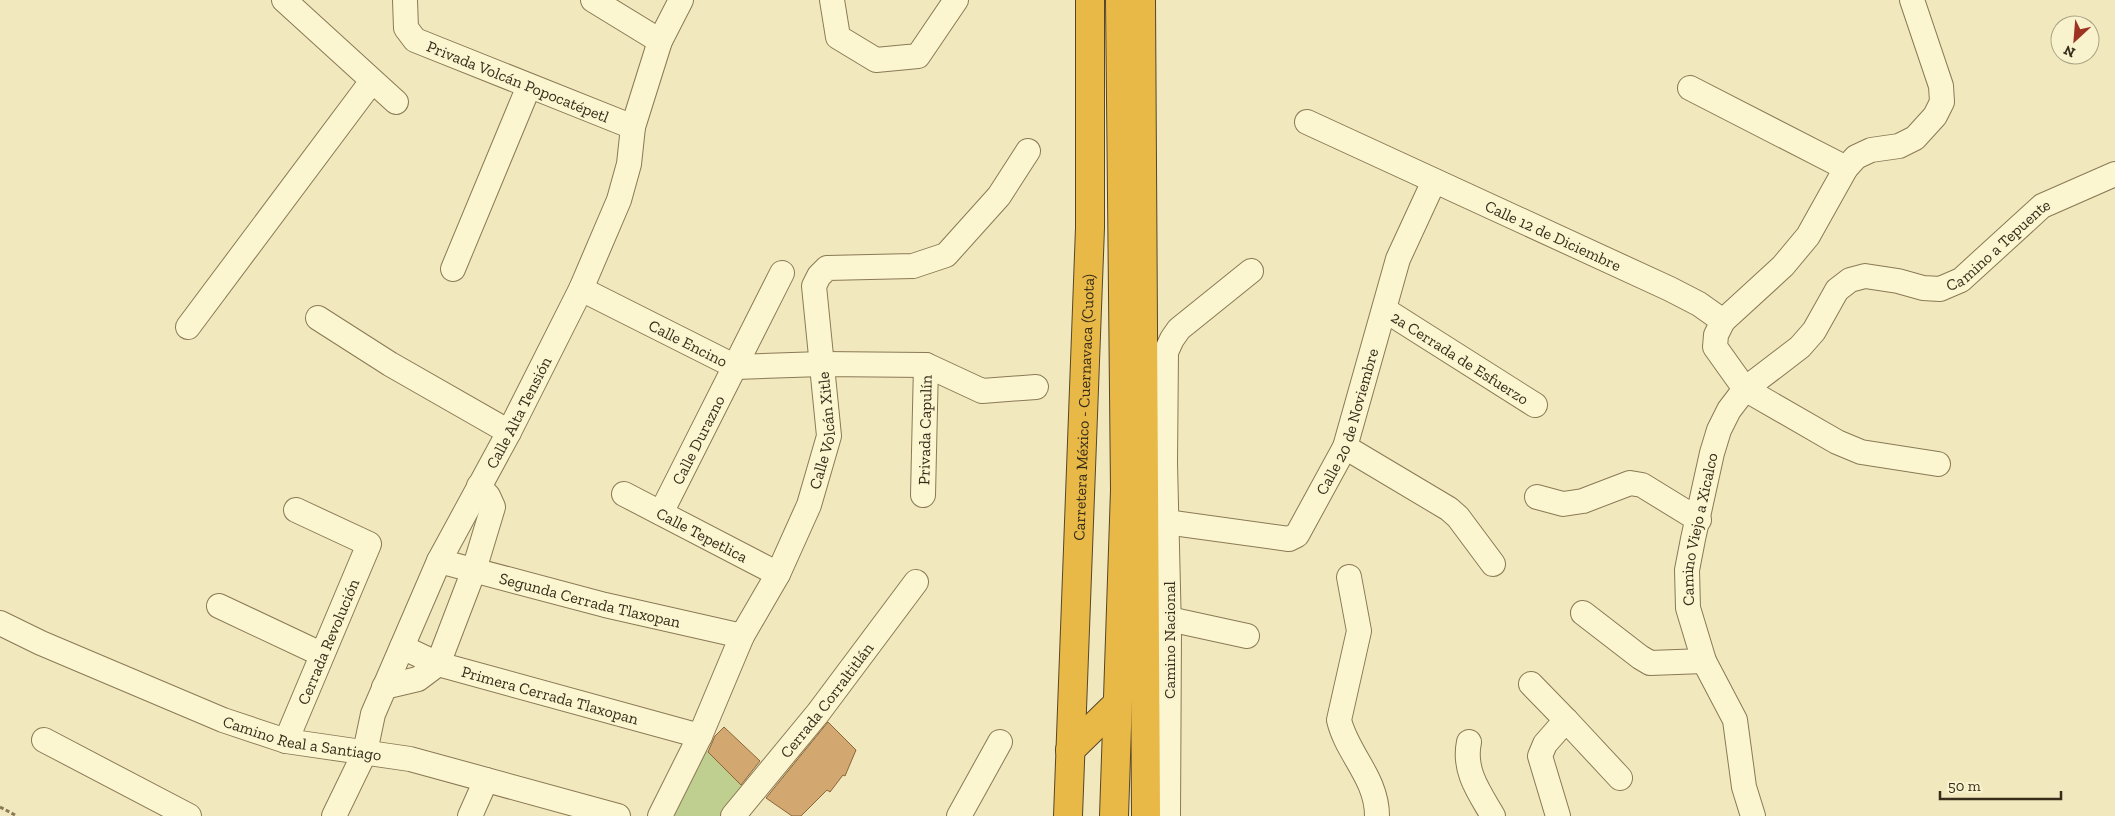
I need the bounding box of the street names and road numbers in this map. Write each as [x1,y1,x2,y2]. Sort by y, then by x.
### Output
street label: Privada Volcán Popocatépetl [424,37,612,127]
street label: Camino a Tepuente [1943,195,2053,295]
street label: Calle 12 de Diciembre [1482,196,1624,275]
street label: Carretera México - Cuernavaca (Cuota) [1069,274,1098,541]
street label: 2a Cerrada de Esfuerzo [1388,307,1532,409]
street label: Calle Encino [645,316,730,371]
street label: Calle 20 de Noviembre [1312,346,1382,498]
street label: Calle Alta Tensión [482,353,556,472]
street label: Calle Volcán Xitle [805,371,839,491]
street label: Privada Capulín [914,374,936,485]
street label: Calle Durazno [668,392,729,488]
street label: Camino Viejo a Xicalco [1678,451,1722,606]
street label: Calle Tepetlica [653,504,751,567]
street label: Segunda Cerrada Tlaxopan [497,568,683,632]
street label: Cerrada Revolución [293,575,364,707]
street label: Camino Nacional [1160,581,1179,699]
street label: Cerrada Corraltitlán [776,638,878,762]
street label: Primera Cerrada Tlaxopan [459,662,641,729]
street label: Camino Real a Santiago [220,712,383,765]

